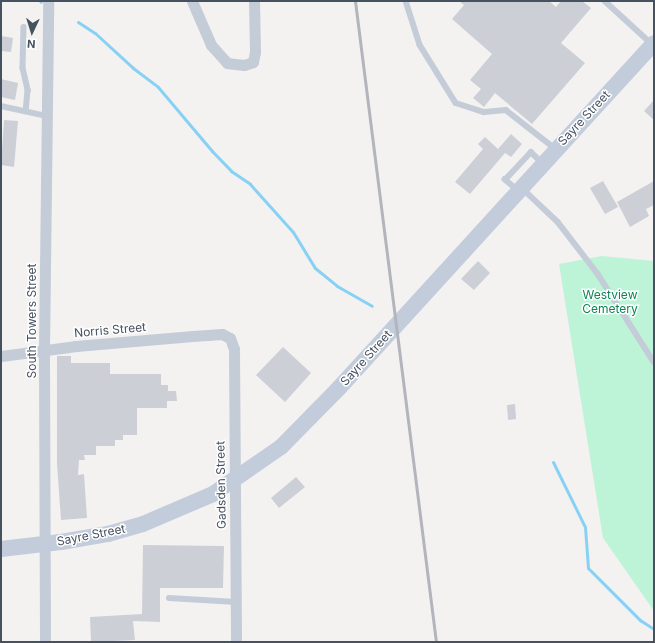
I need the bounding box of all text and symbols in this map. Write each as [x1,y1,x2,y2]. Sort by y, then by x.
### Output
north arrow [12,12,52,52]
text: N [26,37,36,51]
street label: Sayre Street [555,88,613,148]
street label: South Towers Street [25,264,39,378]
park label: Westview Cemetery [582,288,638,316]
street label: Norris Street [73,320,147,340]
street label: Sayre Street [337,327,395,389]
street label: Gadsden Street [213,441,229,529]
street label: Sayre Street [55,521,127,549]

